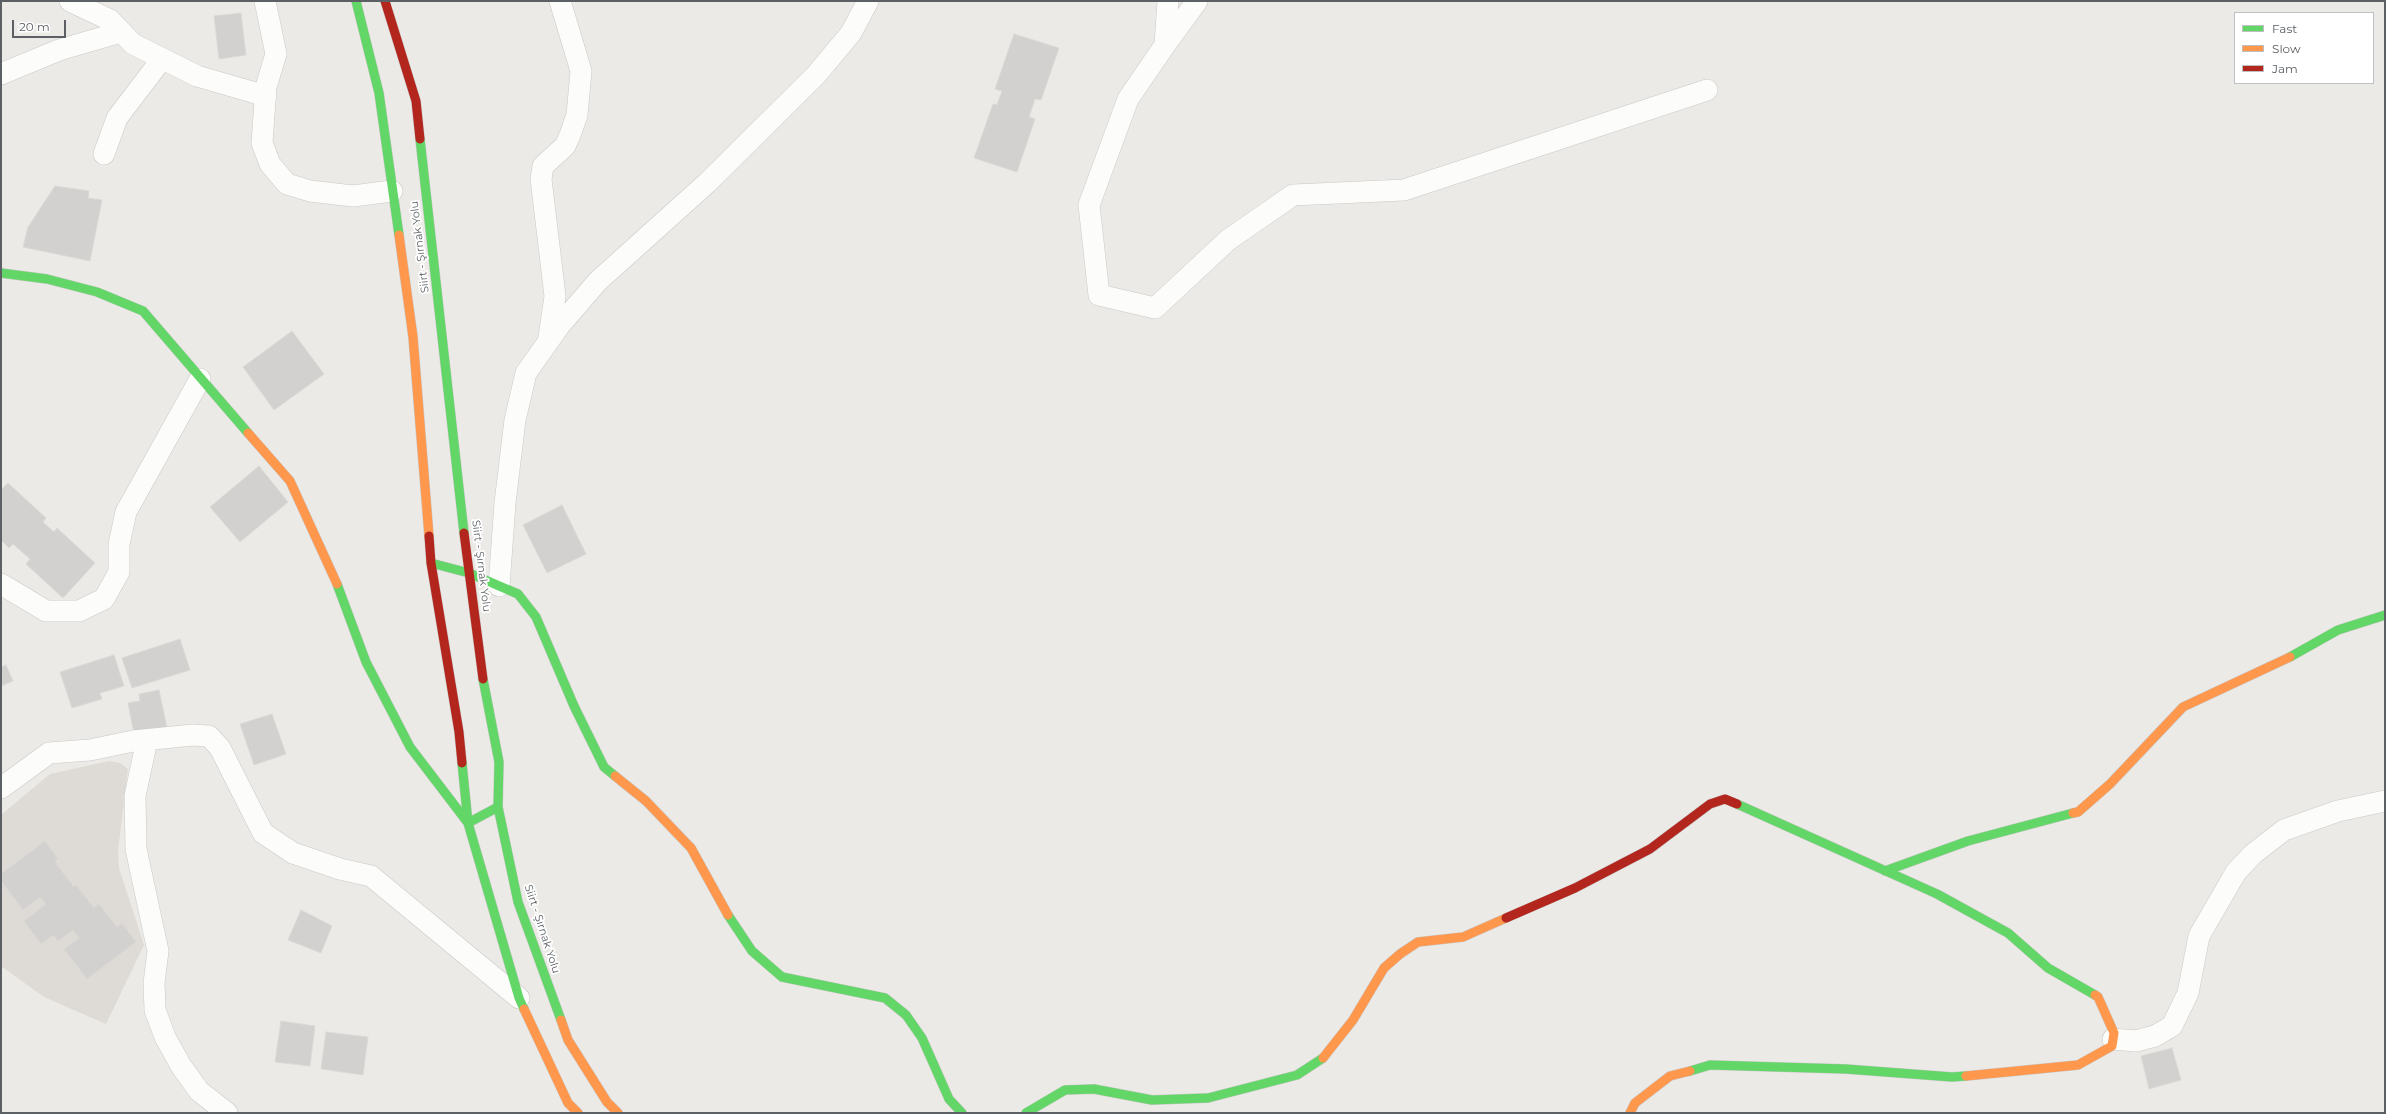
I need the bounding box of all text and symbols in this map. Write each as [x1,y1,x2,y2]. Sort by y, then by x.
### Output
scale bar [14,12,68,38]
legend [2234,12,2374,84]
text: 20 m [19,19,50,34]
text: Fast [2272,21,2297,36]
text: Slow [2272,41,2301,56]
text: Jam [2272,61,2298,76]
street label: Siirt - Şırnak Yolu [408,200,432,294]
street label: Siirt - Şırnak Yolu [469,519,493,613]
street label: Siirt - Şırnak Yolu [521,883,563,975]

